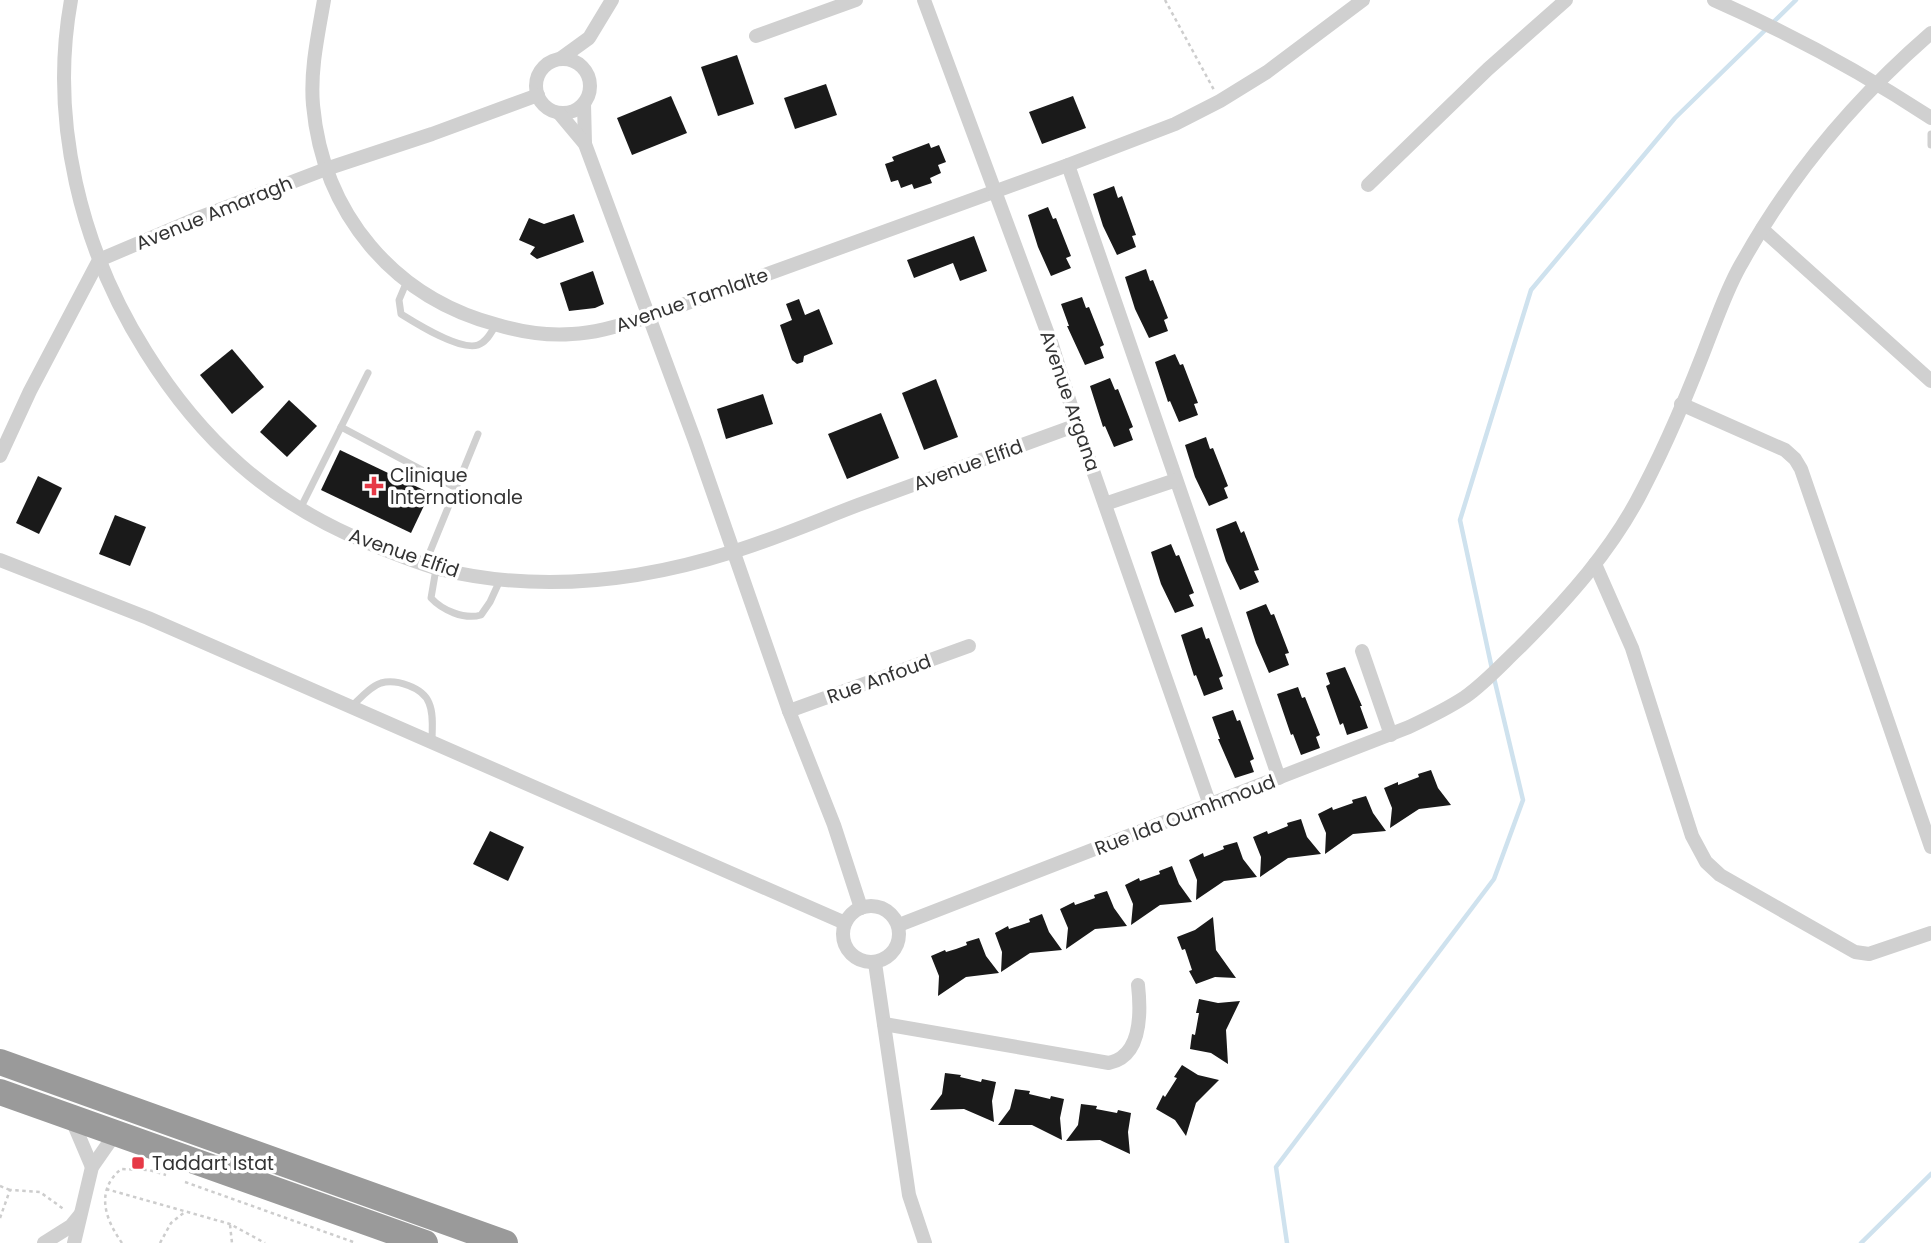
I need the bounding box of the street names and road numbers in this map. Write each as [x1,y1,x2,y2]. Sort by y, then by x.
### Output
street label: Avenue Amaragh [132,169,296,257]
street label: Avenue Tamlalte [612,261,772,339]
street label: Avenue Argana [1033,327,1107,475]
street label: Avenue Elfid [910,433,1026,497]
street label: Avenue Elfid [345,522,463,584]
street label: Rue Anfoud [823,648,935,710]
street label: Rue Ida Oumhmoud [1091,768,1279,862]

